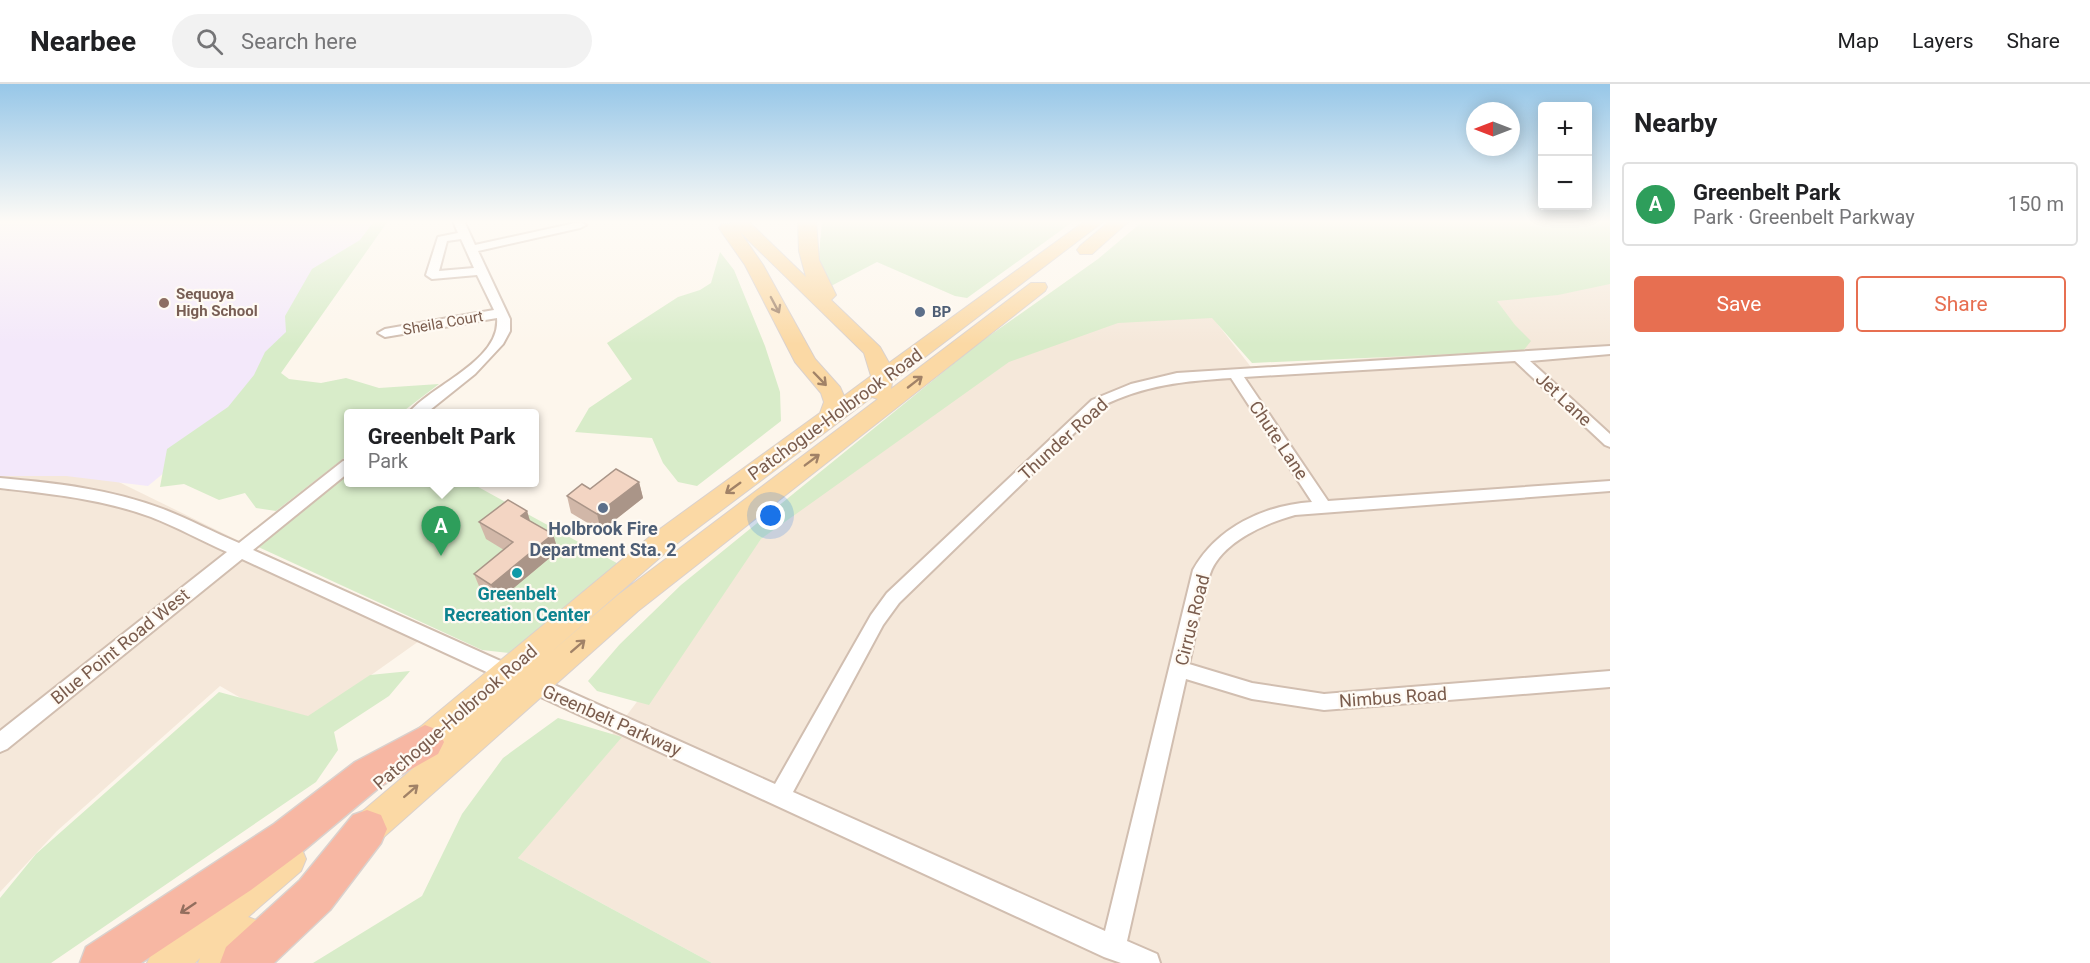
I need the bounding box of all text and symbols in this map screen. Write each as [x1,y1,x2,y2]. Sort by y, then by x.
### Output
search box [172,14,592,68]
text: Nearbee [30,25,136,58]
icon: search [193,25,226,58]
text: Search here [241,29,357,54]
text: Map [1837,29,1879,53]
text: Layers [1912,29,1973,53]
text: Share [2006,29,2060,53]
north arrow [1466,102,1520,156]
map controls [1538,102,1592,210]
button: + [1538,102,1592,156]
text: Nearby [1634,108,1717,138]
button: − [1538,156,1592,210]
text: Greenbelt Park [1693,180,1841,205]
text: A [1649,192,1662,216]
text: 150 m [2008,192,2064,216]
text: Park · Greenbelt Parkway [1693,205,1915,229]
button: Save [1634,276,1844,332]
button: Share [1856,276,2066,332]
place label: Sequoya High School [176,285,258,320]
marker: Sequoya High School [157,296,171,310]
one-way arrow [770,296,781,314]
place label: BP [932,303,952,321]
marker: BP [913,305,927,319]
street label: Sheila Court [401,307,485,339]
street label: Patchogue-Holbrook Road [744,344,926,484]
street label: Jet Lane [1532,368,1596,430]
one-way arrow [812,371,827,386]
one-way arrow [907,376,923,389]
street label: Thunder Road [1014,394,1112,484]
street label: Chute Lane [1245,397,1313,483]
popup [344,409,539,487]
text: Greenbelt Park [368,424,515,449]
text: Park [368,449,408,473]
one-way arrow [803,454,819,467]
one-way arrow [726,482,742,495]
marker: Holbrook Fire Department Sta. 2 [596,501,610,515]
your location [756,501,785,530]
pin: A [422,506,460,556]
place label: Holbrook Fire Department Sta. 2 [529,518,677,560]
marker: Greenbelt Recreation Center [510,566,524,580]
street label: Cirrus Road [1171,572,1213,668]
place label: Greenbelt Recreation Center [444,583,590,625]
street label: Blue Point Road West [47,584,193,708]
one-way arrow [570,639,585,653]
street label: Patchogue-Holbrook Road [369,640,541,794]
street label: Greenbelt Parkway [539,680,685,760]
street label: Nimbus Road [1338,683,1448,711]
one-way arrow [404,784,419,798]
one-way arrow [180,902,197,914]

